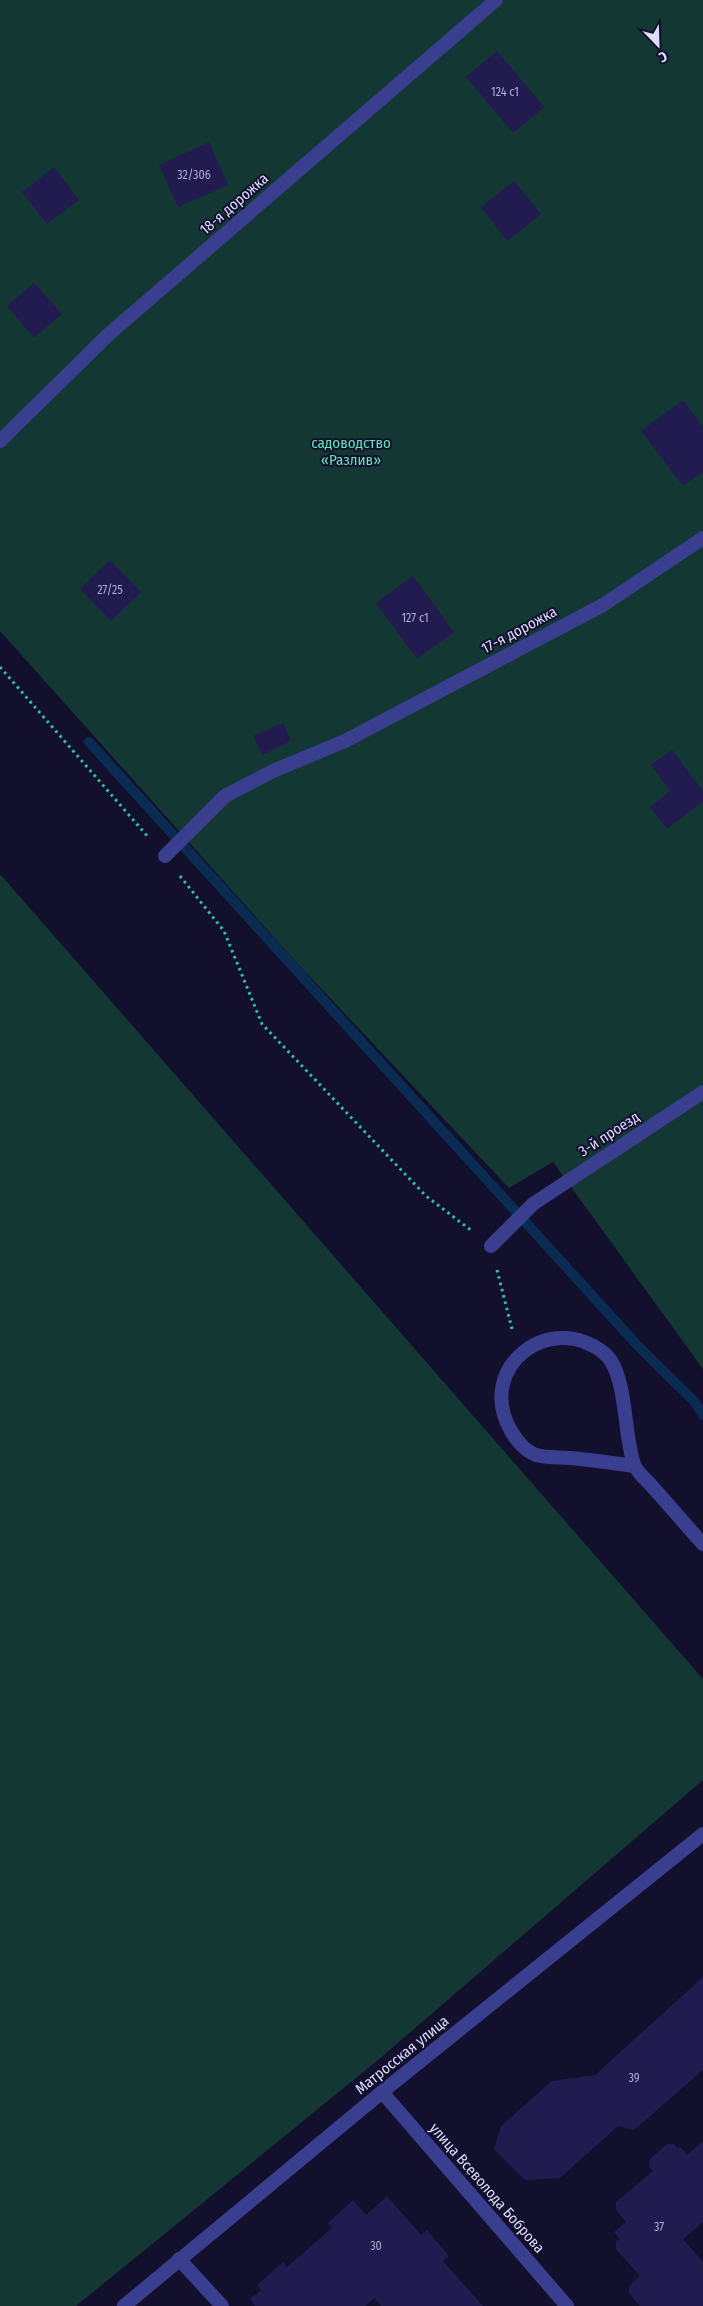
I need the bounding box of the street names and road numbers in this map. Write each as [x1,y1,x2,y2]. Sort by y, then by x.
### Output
street label: 18-я дорожка [196,169,272,239]
street label: 17-я дорожка [478,603,560,657]
street label: 3-й проезд [575,1108,643,1160]
street label: Матросская улица [352,2012,452,2098]
street label: улица Всеволода Боброва [426,2119,548,2257]

